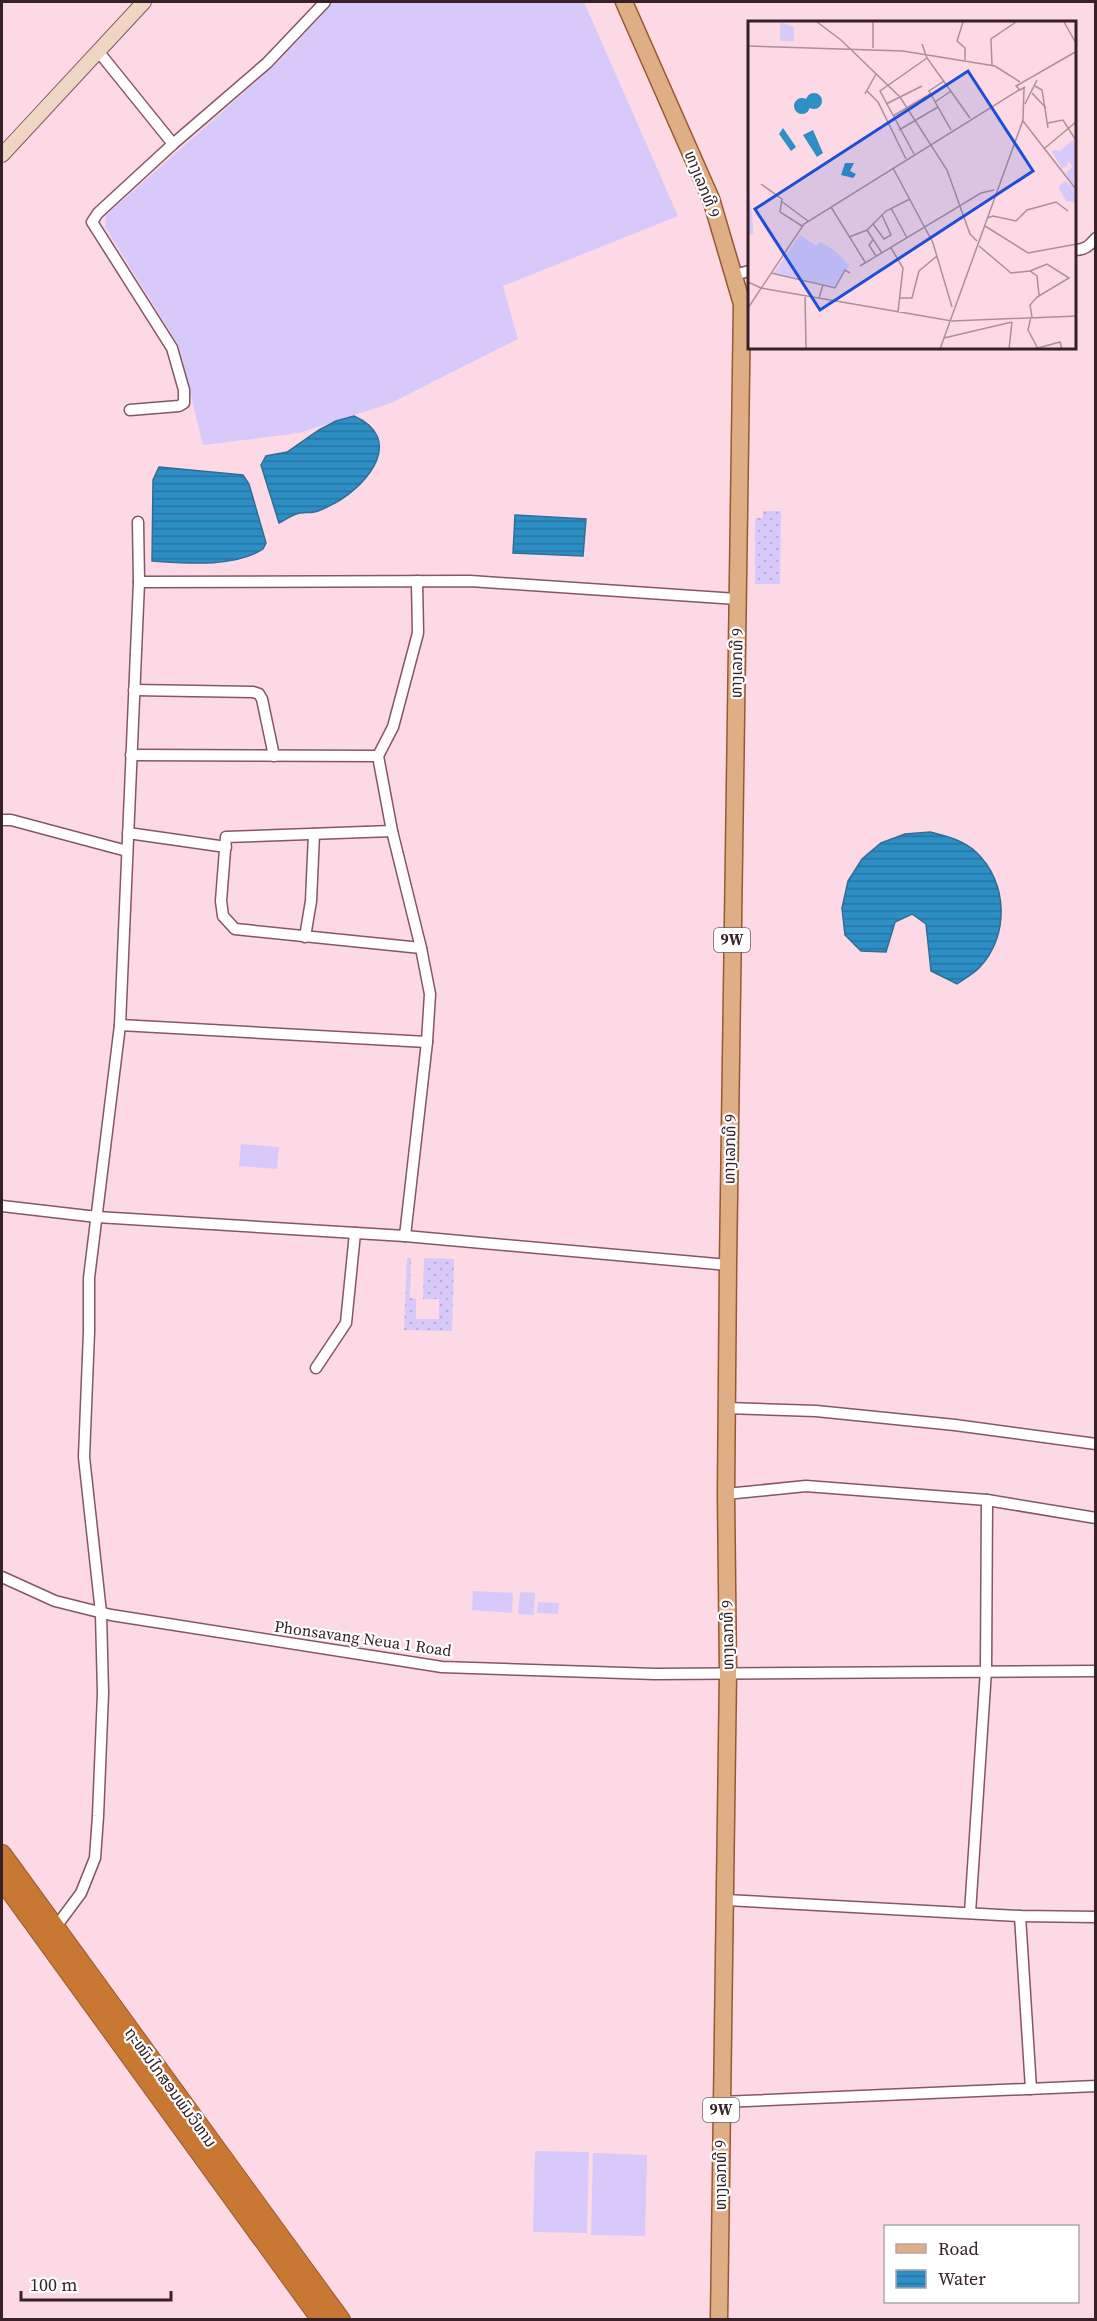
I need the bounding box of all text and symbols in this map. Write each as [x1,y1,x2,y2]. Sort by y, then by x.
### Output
inset map [748,21,1076,350]
street label: ທາງເລກທີ 9 [680,147,726,221]
street label: ທາງເລກທີ 9 [724,628,748,698]
road number: 9W [714,928,750,952]
street label: ທາງເລກທີ 9 [717,1114,741,1184]
street label: ທາງເລກທີ 9 [715,1600,739,1670]
street label: Phonsavang Neua 1 Road [273,1615,453,1661]
street label: ຖະໜົນໄກສອນພົມວິຫານ [120,2022,222,2152]
road number: 9W [703,2098,739,2122]
street label: ທາງເລກທີ 9 [709,2140,731,2210]
legend [884,2225,1079,2303]
text: Road [938,2236,979,2261]
scale bar [21,2264,171,2302]
text: Water [938,2266,986,2291]
text: 100 m [30,2272,77,2297]

